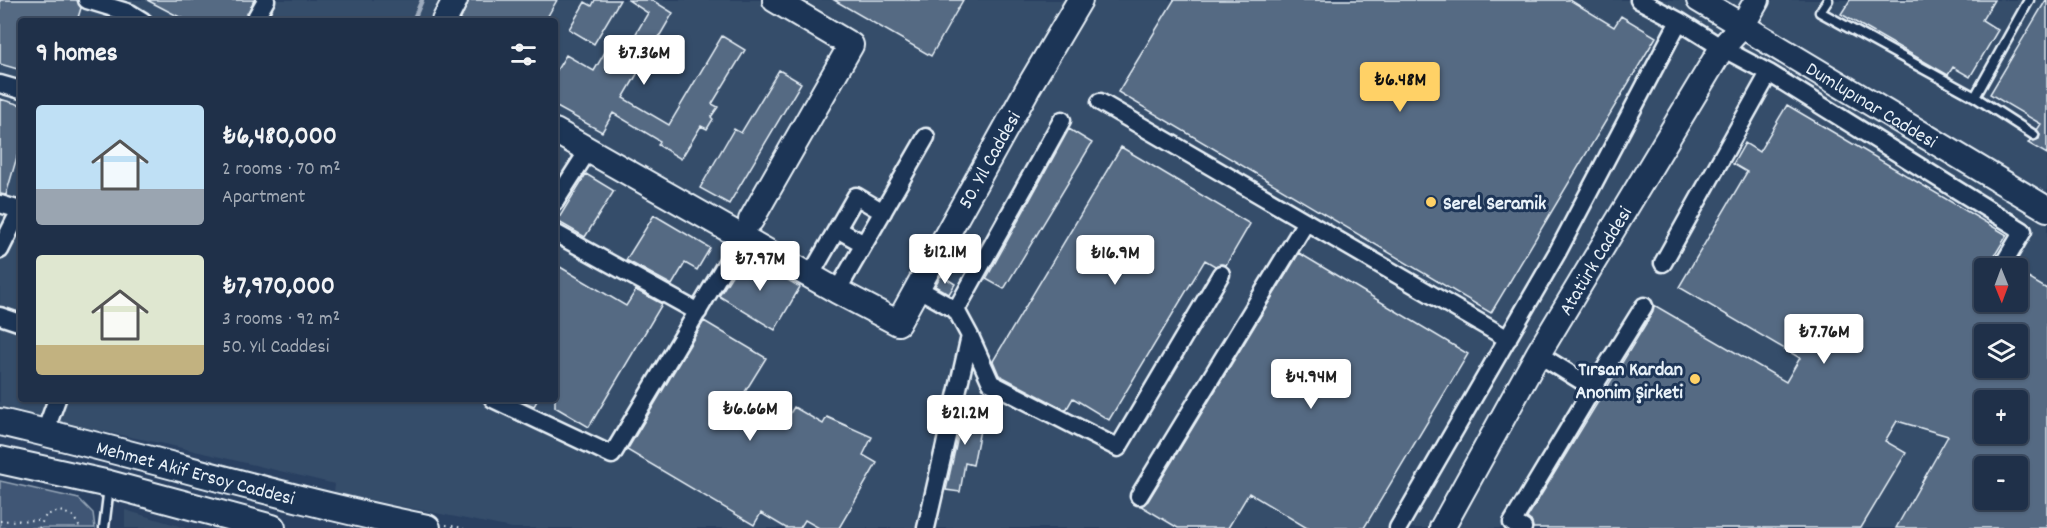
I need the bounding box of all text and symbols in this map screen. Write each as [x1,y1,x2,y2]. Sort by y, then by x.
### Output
pin: ₺7.36M [595,35,693,86]
text: 9 homes [36,36,118,73]
icon: filters [507,38,540,71]
text: ₺7.36M [618,40,670,68]
street label: Dumlupınar Caddesi [1800,56,1942,157]
pin: ₺6.48M [1351,62,1449,113]
text: ₺6.48M [1374,67,1426,95]
street label: 50. Yıl Caddesi [953,107,1030,215]
text: ₺6,480,000 [222,119,337,156]
icon: home [84,129,156,201]
text: 2 rooms · 70 m² [222,156,341,184]
text: Apartment [222,184,305,212]
place label: Serel Seramik [1443,191,1546,219]
marker: Serel Seramik [1424,195,1438,209]
street label: Atatürk Caddesi [1553,202,1641,322]
pin: ₺12.1M [896,234,994,285]
pin: ₺16.9M [1066,235,1164,286]
text: ₺12.1M [923,239,967,267]
text: ₺16.9M [1090,240,1140,268]
pin: ₺7.97M [711,241,809,292]
text: ₺7.97M [735,246,785,274]
north arrow [1974,258,2028,312]
map controls [1974,258,2028,510]
text: ₺7,970,000 [222,269,335,306]
icon: home [84,279,156,351]
text: 3 rooms · 92 m² [222,306,340,334]
pin: ₺7.76M [1775,314,1873,365]
text: ₺7.76M [1798,319,1850,347]
button: layers [1974,324,2028,378]
text: 50. Yıl Caddesi [222,334,329,362]
place label: Tırsan Kardan Anonim Şirketi [1575,357,1683,408]
pin: ₺4.94M [1262,359,1360,410]
text: ₺4.94M [1285,364,1337,392]
marker: Tırsan Kardan Anonim Şirketi [1688,372,1702,386]
button: + [1974,390,2028,444]
pin: ₺6.66M [701,391,799,442]
pin: ₺21.2M [916,395,1014,446]
text: ₺6.66M [722,396,778,424]
text: ₺21.2M [941,400,989,428]
street label: Mehmet Akif Ersoy Caddesi [93,435,298,514]
button: − [1974,456,2028,510]

